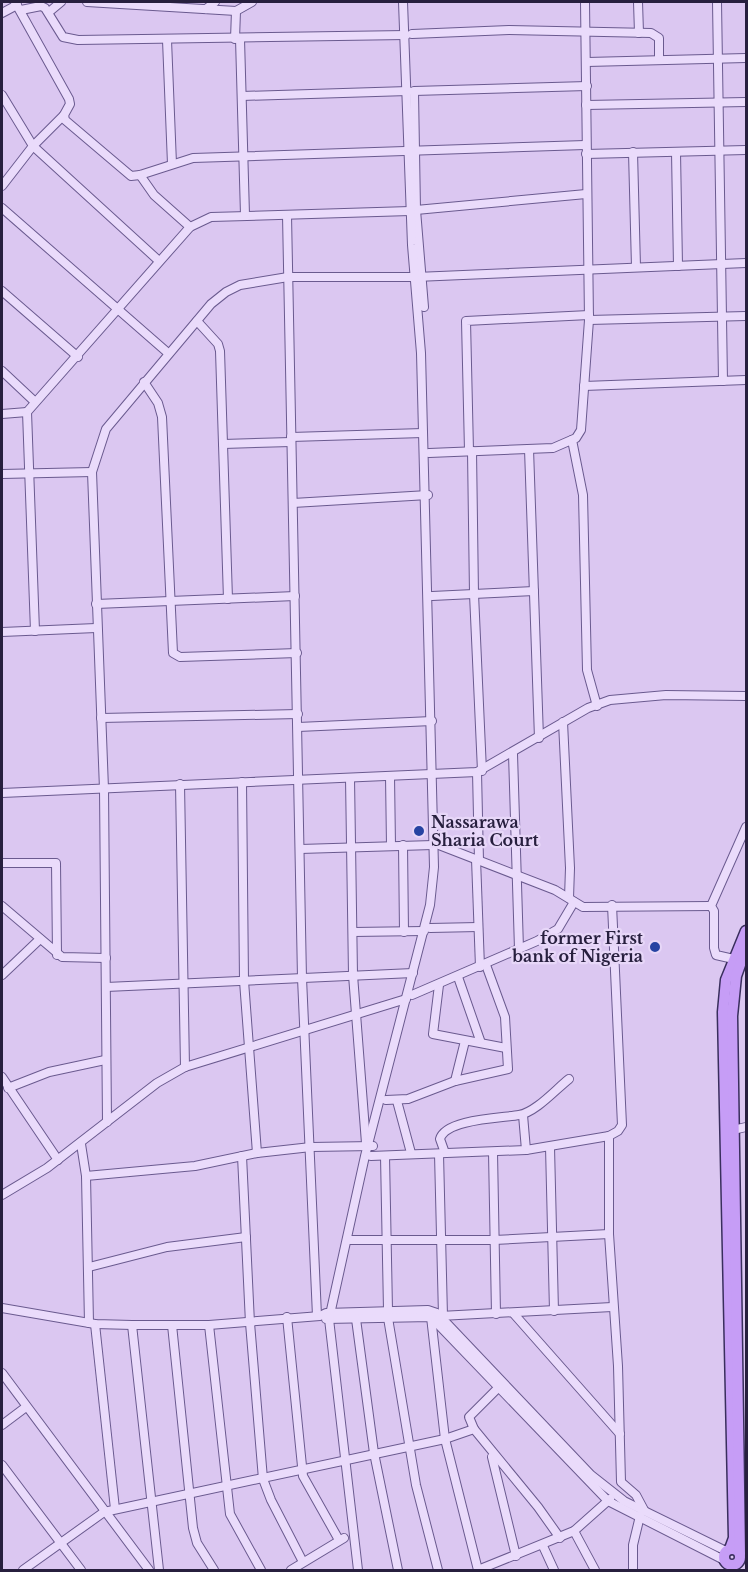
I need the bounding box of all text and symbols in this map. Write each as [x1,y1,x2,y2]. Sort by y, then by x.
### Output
place label: Nassarawa Sharia Court [431,812,539,850]
marker: Nassarawa Sharia Court [412,824,426,838]
place label: former First bank of Nigeria [511,928,644,966]
marker: former First bank of Nigeria [648,940,662,954]

